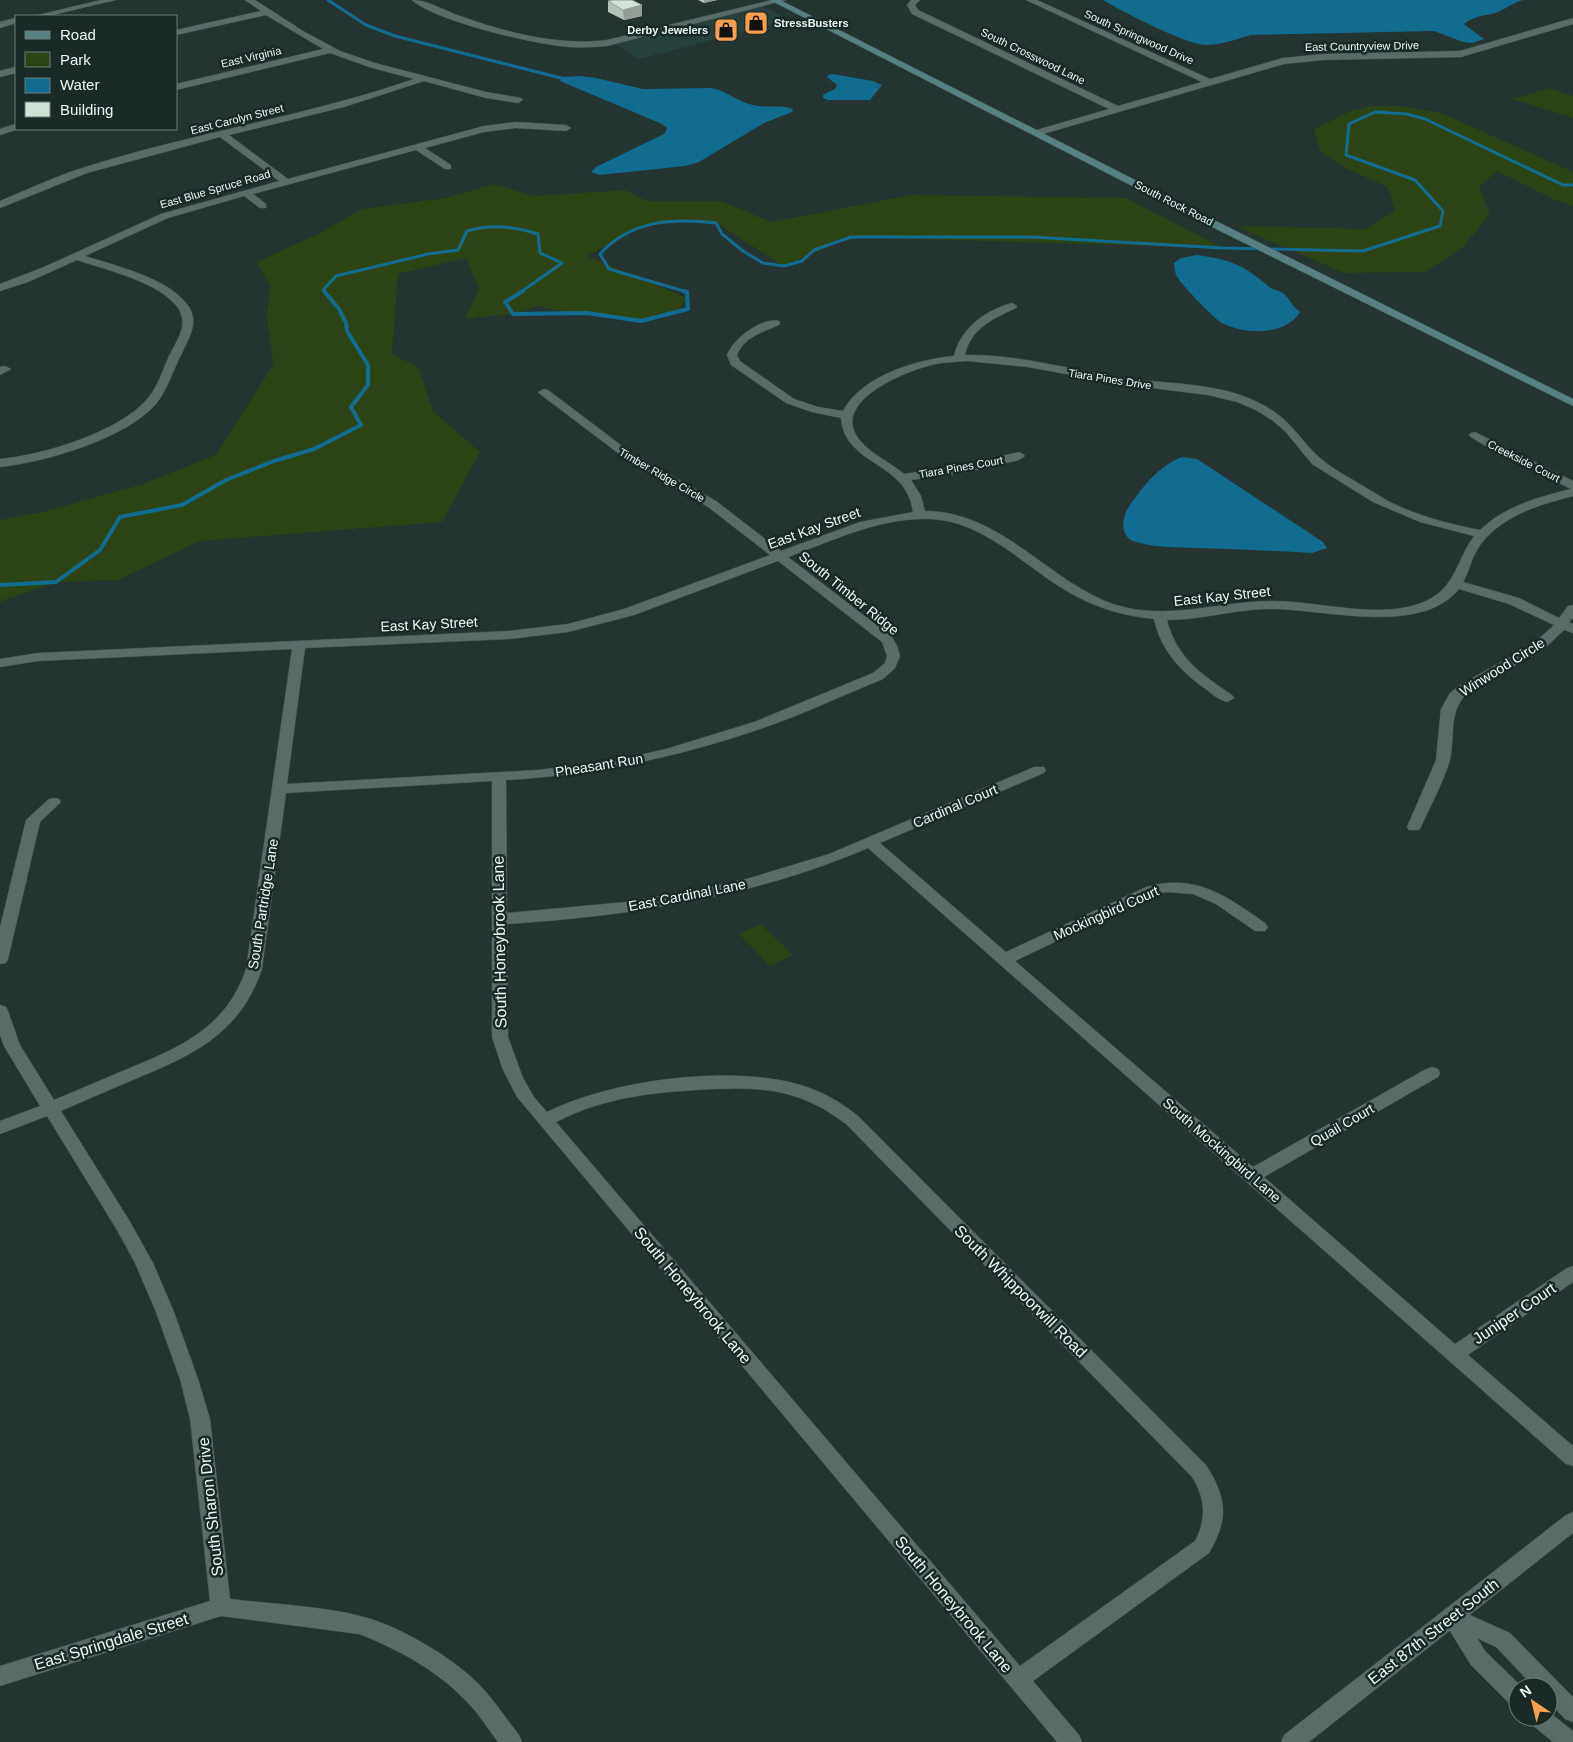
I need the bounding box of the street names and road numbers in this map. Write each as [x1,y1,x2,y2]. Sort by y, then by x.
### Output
street label: South Springwood Drive [1082,7,1196,67]
street label: South Crosswood Lane [979,26,1087,86]
street label: East Countryview Drive [1305,39,1419,53]
street label: East Virginia [220,44,283,70]
street label: East Carolyn Street [189,102,285,136]
street label: East Blue Spruce Road [158,167,272,211]
street label: South Rock Road [1133,178,1215,228]
street label: Tiara Pines Drive [1068,367,1152,391]
street label: Creekside Court [1486,438,1562,484]
street label: Timber Ridge Circle [617,446,707,504]
street label: Tiara Pines Court [918,454,1004,480]
street label: East Kay Street [766,504,863,552]
street label: South Timber Ridge [796,548,902,638]
street label: East Kay Street [1173,583,1271,609]
street label: East Kay Street [380,613,478,635]
street label: Winwood Circle [1457,634,1548,700]
street label: Pheasant Run [554,750,644,780]
street label: Cardinal Court [910,781,1000,831]
street label: South Partridge Lane [245,837,281,971]
street label: South Honeybrook Lane [489,855,510,1028]
street label: East Cardinal Lane [627,876,747,914]
street label: Mockingbird Court [1051,883,1161,943]
street label: South Mockingbird Lane [1160,1094,1284,1206]
street label: Quail Court [1307,1100,1377,1150]
street label: South Whippoorwill Road [951,1222,1090,1361]
street label: South Honeybrook Lane [631,1224,755,1367]
street label: Juniper Court [1470,1279,1559,1347]
street label: South Sharon Drive [195,1437,226,1577]
street label: South Honeybrook Lane [892,1533,1016,1676]
street label: East 87th Street South [1365,1575,1502,1688]
street label: East Springdale Street [32,1610,191,1673]

